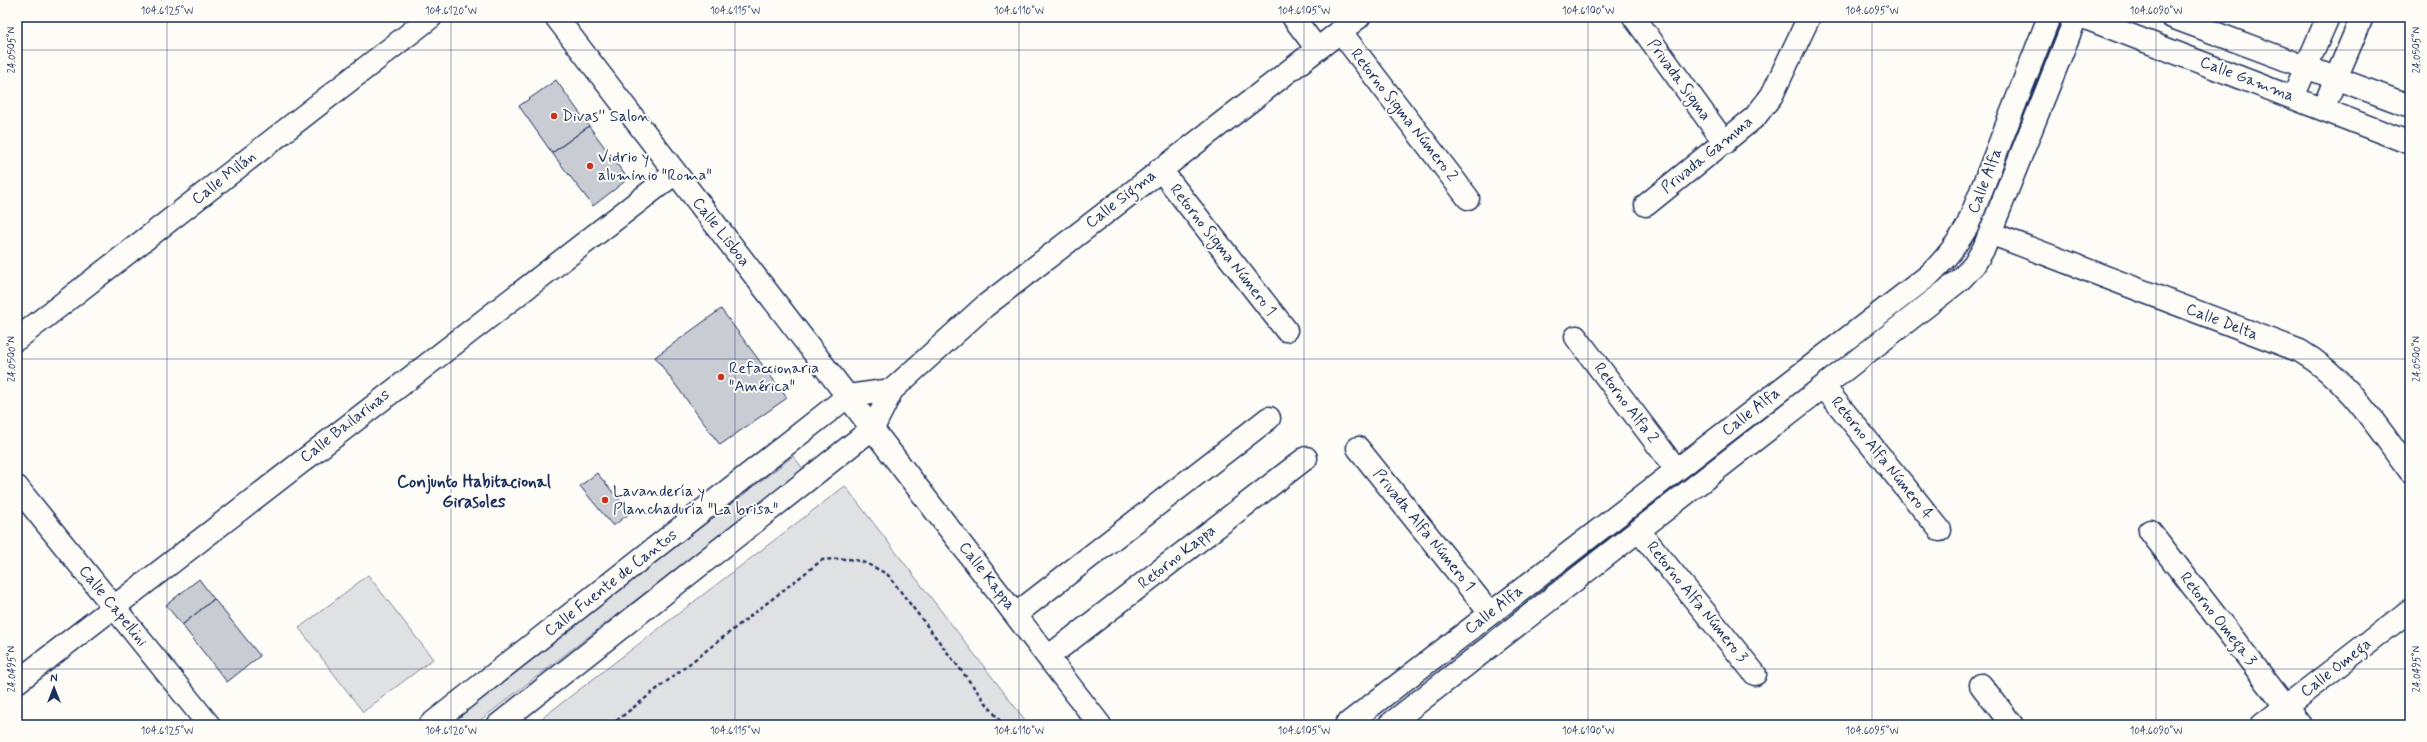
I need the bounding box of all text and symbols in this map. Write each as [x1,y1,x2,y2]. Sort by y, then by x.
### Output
text: 104.6125°W [141,4,193,18]
text: 104.6120°W [425,4,477,18]
text: 104.6115°W [710,4,760,18]
text: 104.6110°W [994,4,1044,18]
text: 104.6105°W [1278,4,1330,18]
text: 104.6100°W [1562,4,1614,18]
text: 104.6095°W [1846,4,1898,18]
text: 104.6090°W [2130,4,2182,18]
text: 24.0505°N [5,27,19,73]
text: 24.0505°N [2410,27,2424,73]
street label: Privada Sigma [1641,35,1716,126]
street label: Retorno Sigma Número 2 [1345,44,1462,186]
street label: Calle Gamma [2197,51,2297,107]
place label: Divas'' Salon [562,106,650,127]
marker: Divas'' Salon [549,111,559,121]
street label: Privada Gamma [1657,111,1757,199]
street label: Calle Alfa [1963,145,2007,217]
street label: Calle Milán [188,146,260,210]
place label: Vidrio y aluminio "Roma" [598,147,712,186]
marker: Vidrio y aluminio "Roma" [585,161,595,171]
street label: Calle Sigma [1081,165,1161,234]
street label: Retorno Sigma Número 1 [1164,180,1281,321]
street label: Calle Lisboa [687,193,755,271]
street label: Calle Delta [2183,299,2261,345]
text: 24.0500°N [5,336,19,382]
text: 24.0500°N [2410,336,2424,382]
place label: Refaccionaria "América" [729,358,819,397]
street label: Retorno Alfa 2 [1589,358,1663,448]
marker: Refaccionaria "América" [716,372,726,382]
street label: Calle Alfa [1718,383,1784,441]
street label: Calle Bailarinas [296,384,394,468]
street label: Retorno Alfa Número 4 [1826,392,1938,524]
street label: Privada Alfa Número 1 [1368,464,1480,596]
district label: Conjunto Habitacional Girasoles [397,471,551,513]
place label: Lavandería y Planchaduría "La brisa" [613,481,778,520]
marker: Lavandería y Planchaduría "La brisa" [600,495,610,505]
street label: Retorno Kappa [1134,520,1220,594]
street label: Calle Fuente de Cantos [540,525,682,641]
street label: Retorno Alfa Número 3 [1642,537,1752,667]
street label: Calle Kappa [954,538,1020,614]
street label: Calle Capellini [74,561,152,651]
street label: Retorno Omega 3 [2174,568,2261,671]
street label: Calle Alfa [1461,581,1527,639]
street label: Calle Omega [2296,634,2376,703]
text: 24.0495°N [5,646,19,692]
text: 24.0495°N [2410,646,2424,692]
north arrow [34,668,74,708]
text: N [50,672,58,686]
text: 104.6125°W [141,724,193,738]
text: 104.6120°W [425,724,477,738]
text: 104.6115°W [710,724,760,738]
text: 104.6110°W [994,724,1044,738]
text: 104.6105°W [1278,724,1330,738]
text: 104.6100°W [1562,724,1614,738]
text: 104.6095°W [1846,724,1898,738]
text: 104.6090°W [2130,724,2182,738]

